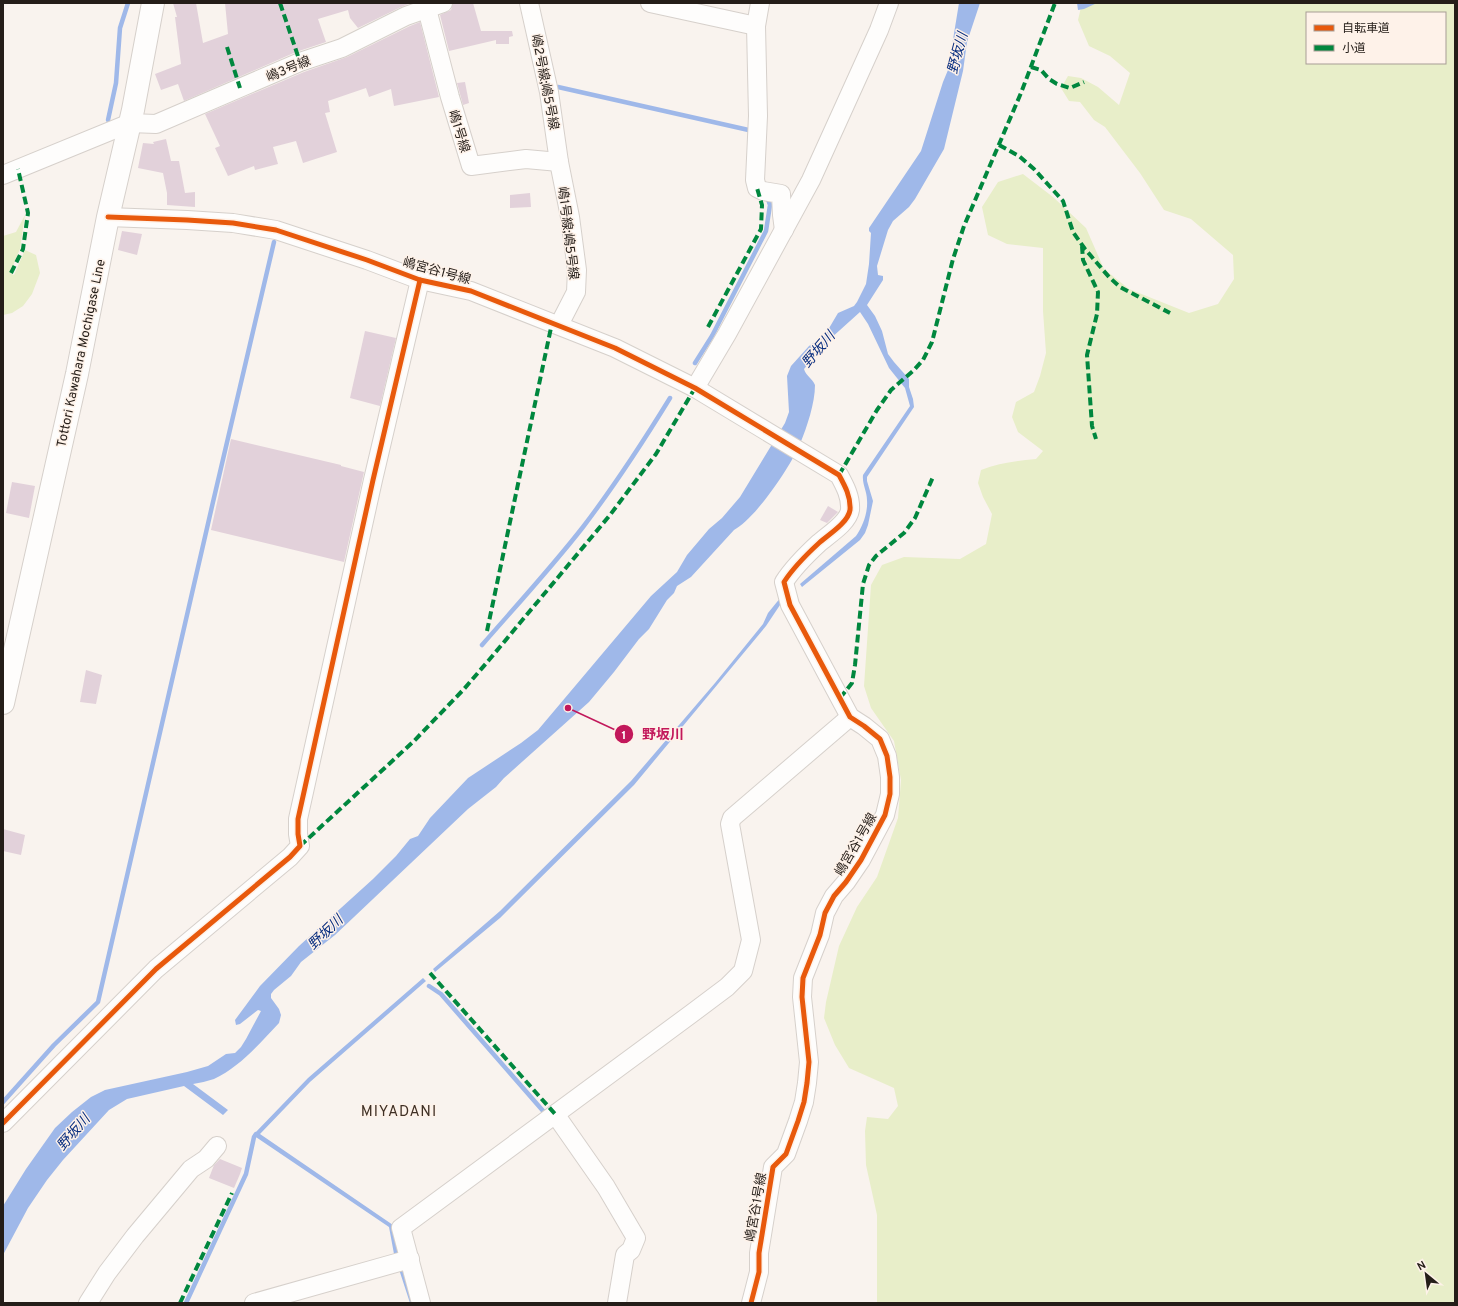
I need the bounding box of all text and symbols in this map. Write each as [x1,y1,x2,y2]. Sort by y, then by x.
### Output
legend [1306,12,1446,64]
text: 自転車道 [1342,21,1390,37]
water label: 野坂川 [945,29,973,76]
street label: 嶋2号線;嶋5号線 [527,33,562,132]
text: 小道 [1342,41,1366,57]
street label: 嶋3号線 [264,53,313,86]
street label: 嶋1号線 [444,108,473,155]
street label: 嶋1号線;嶋5号線 [553,186,582,281]
street label: 嶋宮谷1号線 [401,254,473,289]
street label: Tottori Kawahara Mochigase Line [54,258,110,449]
water label: 野坂川 [799,327,841,371]
callout: 野坂川 [614,721,692,747]
text: 野坂川 [642,727,684,744]
text: 1 [622,728,626,744]
street label: 嶋宮谷1号線 [831,810,881,879]
water label: 野坂川 [305,911,348,954]
district label: MIYADANI [361,1103,437,1122]
water label: 野坂川 [54,1110,96,1154]
street label: 嶋宮谷1号線 [742,1171,771,1243]
north arrow [1406,1254,1446,1294]
text: N [1415,1258,1428,1274]

